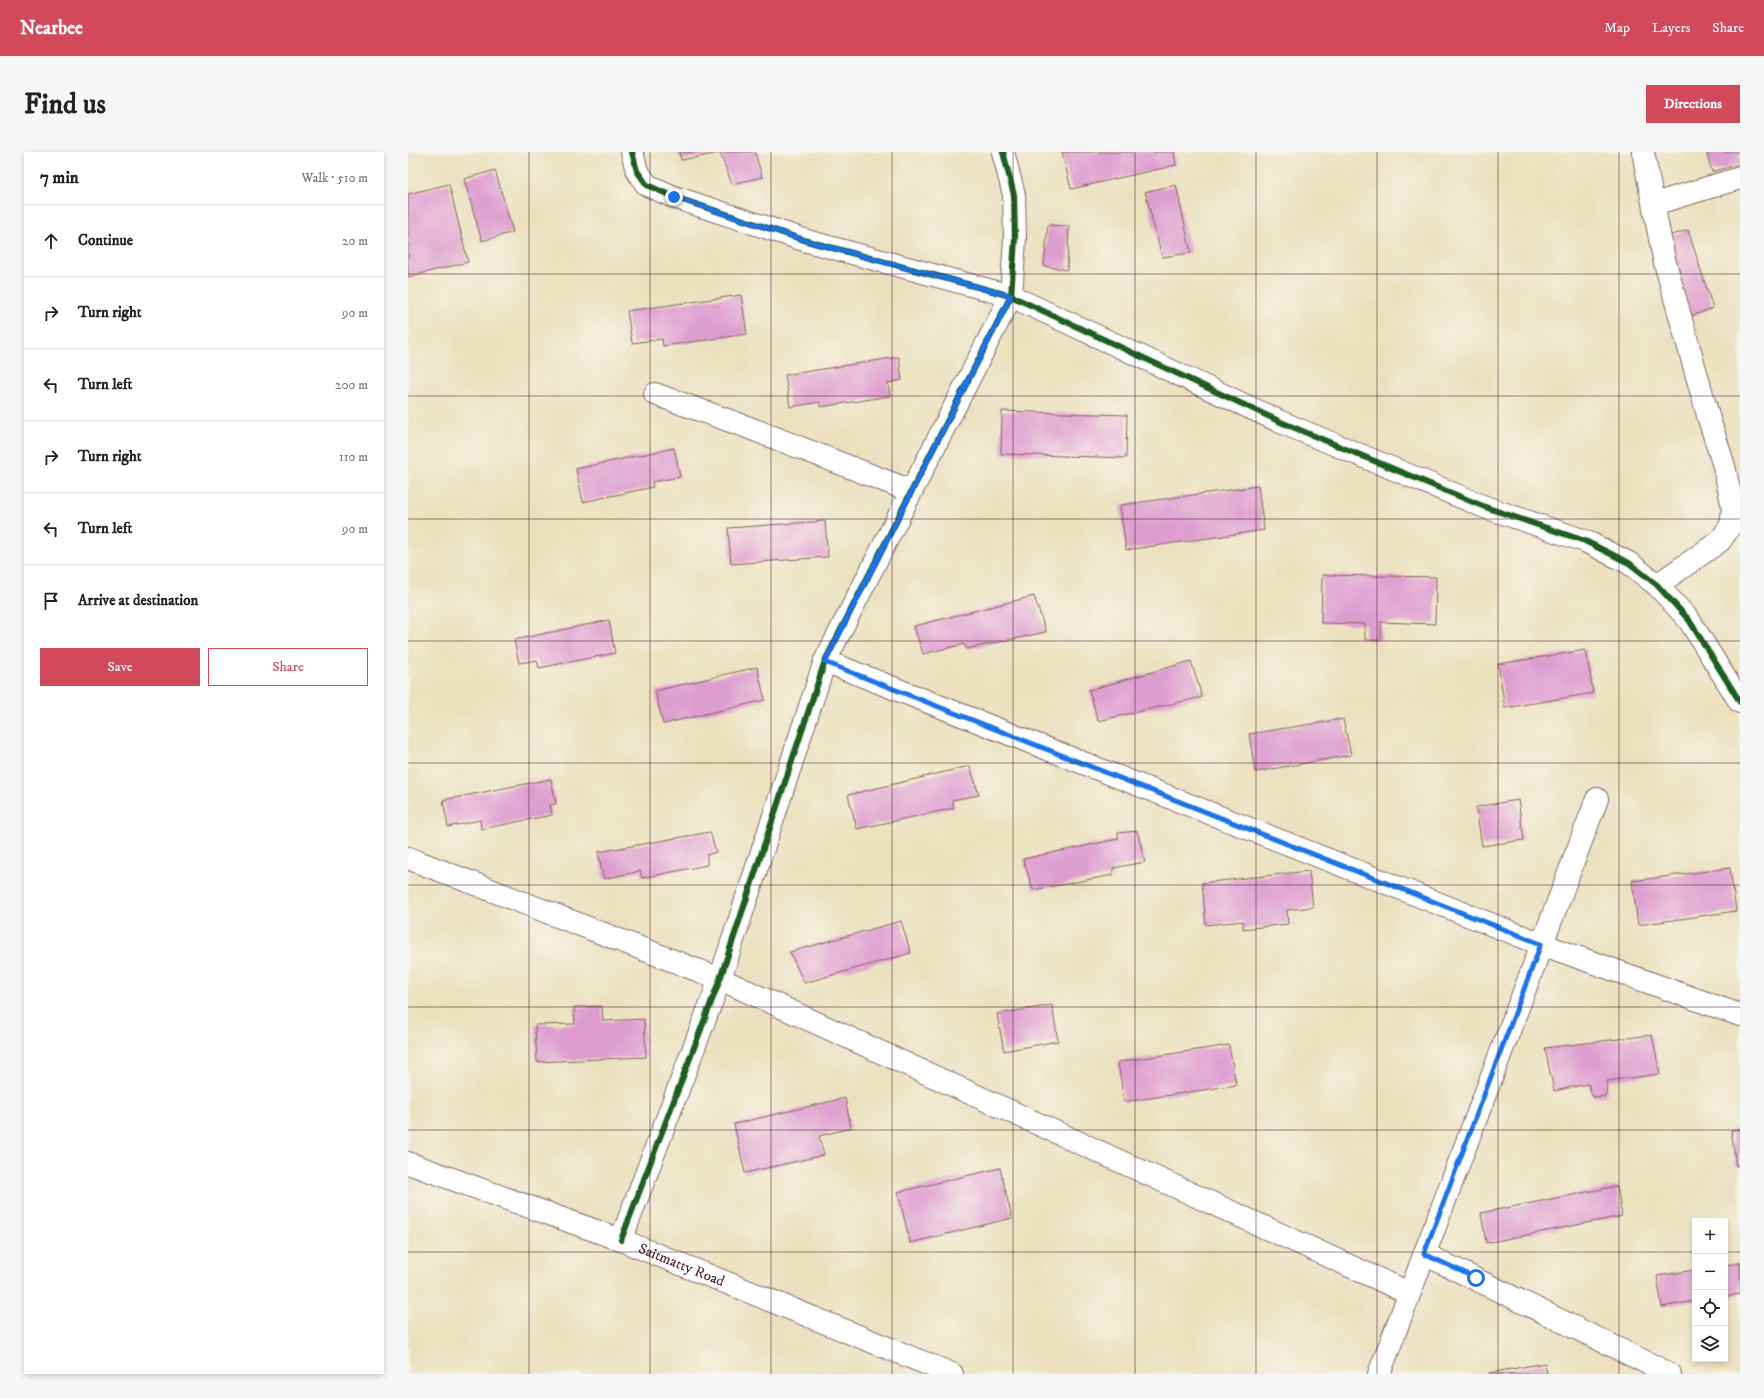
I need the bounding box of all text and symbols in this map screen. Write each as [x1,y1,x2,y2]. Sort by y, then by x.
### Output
text: Nearbee [20,17,83,40]
text: Map [1604,19,1630,37]
text: Layers [1652,19,1690,37]
text: Share [1712,19,1744,37]
button: Directions [1646,85,1740,123]
text: Find us [24,87,106,122]
text: 7 min [40,167,79,189]
text: Walk · 510 m [302,170,368,186]
route end [665,188,683,206]
icon: ahead [40,230,62,252]
text: Continue [78,231,133,250]
text: 20 m [342,233,368,249]
icon: right [40,302,62,324]
text: Turn right [78,303,141,322]
text: 90 m [342,305,368,321]
icon: left [40,374,62,396]
text: Turn left [78,375,132,394]
text: 200 m [335,377,368,393]
icon: right [40,446,62,468]
text: Turn right [78,447,141,466]
text: 110 m [339,449,368,465]
icon: left [40,518,62,540]
text: Turn left [78,519,132,538]
text: 90 m [342,521,368,537]
icon: arrive [40,590,62,612]
text: Arrive at destination [78,591,198,610]
button: Save [40,648,200,686]
button: Share [208,648,368,686]
map controls [1692,1218,1728,1362]
button: + [1692,1218,1728,1254]
street label: Saitmatty Road [636,1239,728,1291]
button: − [1692,1254,1728,1290]
route start [1467,1269,1485,1287]
button: locate [1692,1290,1728,1326]
button: layers [1692,1326,1728,1362]

